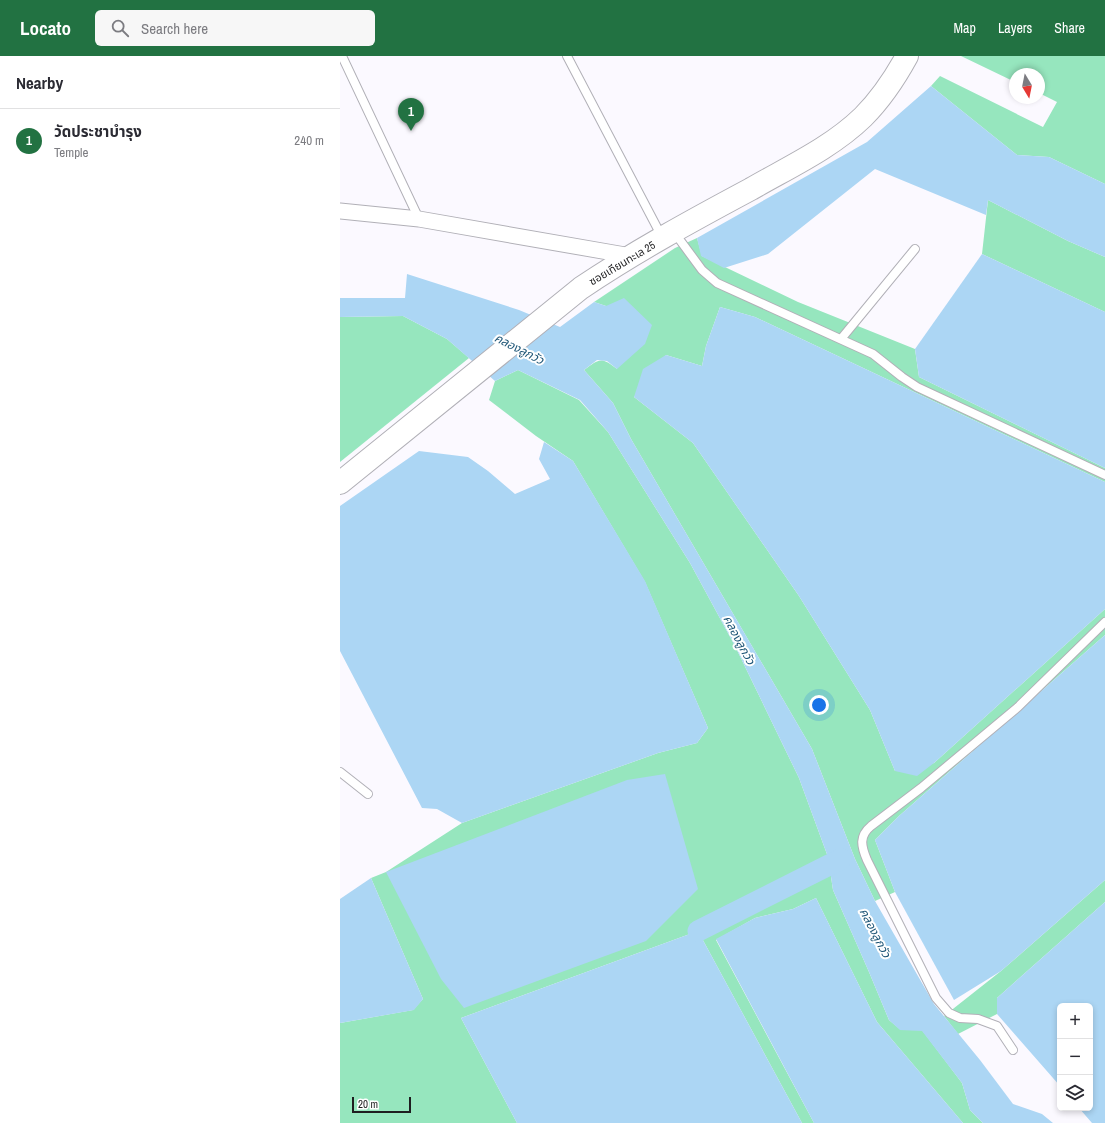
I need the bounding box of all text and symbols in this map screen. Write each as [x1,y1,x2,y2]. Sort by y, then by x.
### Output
search box [95,10,375,46]
text: Locato [20,15,71,41]
icon: search [109,17,131,39]
text: Search here [141,18,208,39]
text: Map [954,19,976,37]
text: Layers [998,19,1032,37]
text: Share [1054,19,1085,37]
north arrow [1009,68,1045,104]
text: Nearby [16,71,63,94]
pin: 1 [398,98,424,131]
text: วัดประชาบํารุง [54,121,142,142]
text: 1 [26,132,32,149]
text: 240 m [294,132,324,149]
text: Temple [54,144,88,161]
street label: ซอยเทียนทะเล 25 [586,238,658,288]
water label: คลองลูกวัว [492,330,547,369]
water label: คลองลูกวัว [719,613,759,668]
your location [809,695,829,715]
water label: คลองลูกวัว [856,906,895,961]
map controls [1057,1003,1093,1111]
button: + [1057,1003,1093,1039]
button: − [1057,1039,1093,1075]
button: layers [1057,1075,1093,1111]
scale bar [352,1095,411,1114]
text: 20 m [358,1097,378,1111]

